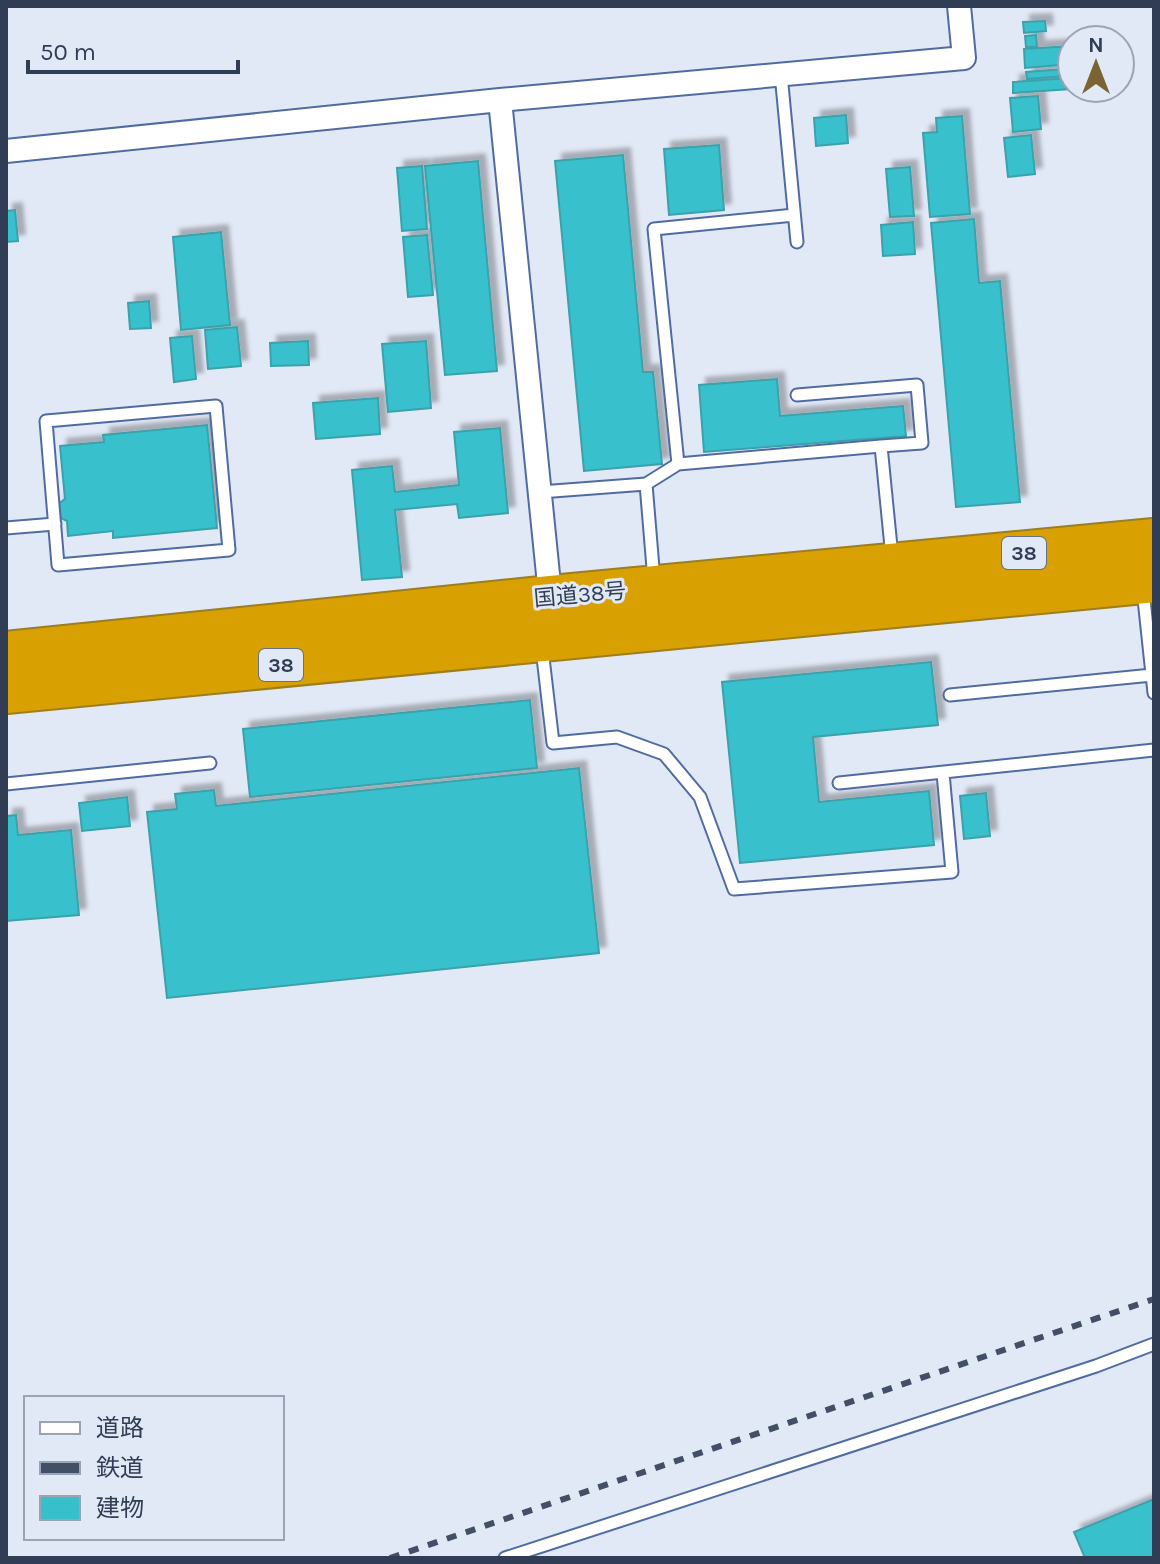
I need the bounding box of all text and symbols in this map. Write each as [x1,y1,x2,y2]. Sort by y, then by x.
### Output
scale bar [28,24,238,74]
north arrow [1056,24,1136,104]
text: N [1088,32,1104,58]
text: 50 m [40,38,96,66]
road number: 38 [1002,537,1046,569]
street label: 国道38号 [533,578,627,612]
road number: 38 [259,649,303,681]
legend [24,1396,284,1540]
text: 道路 [96,1414,144,1442]
text: 鉄道 [96,1454,144,1482]
text: 建物 [96,1494,144,1522]

